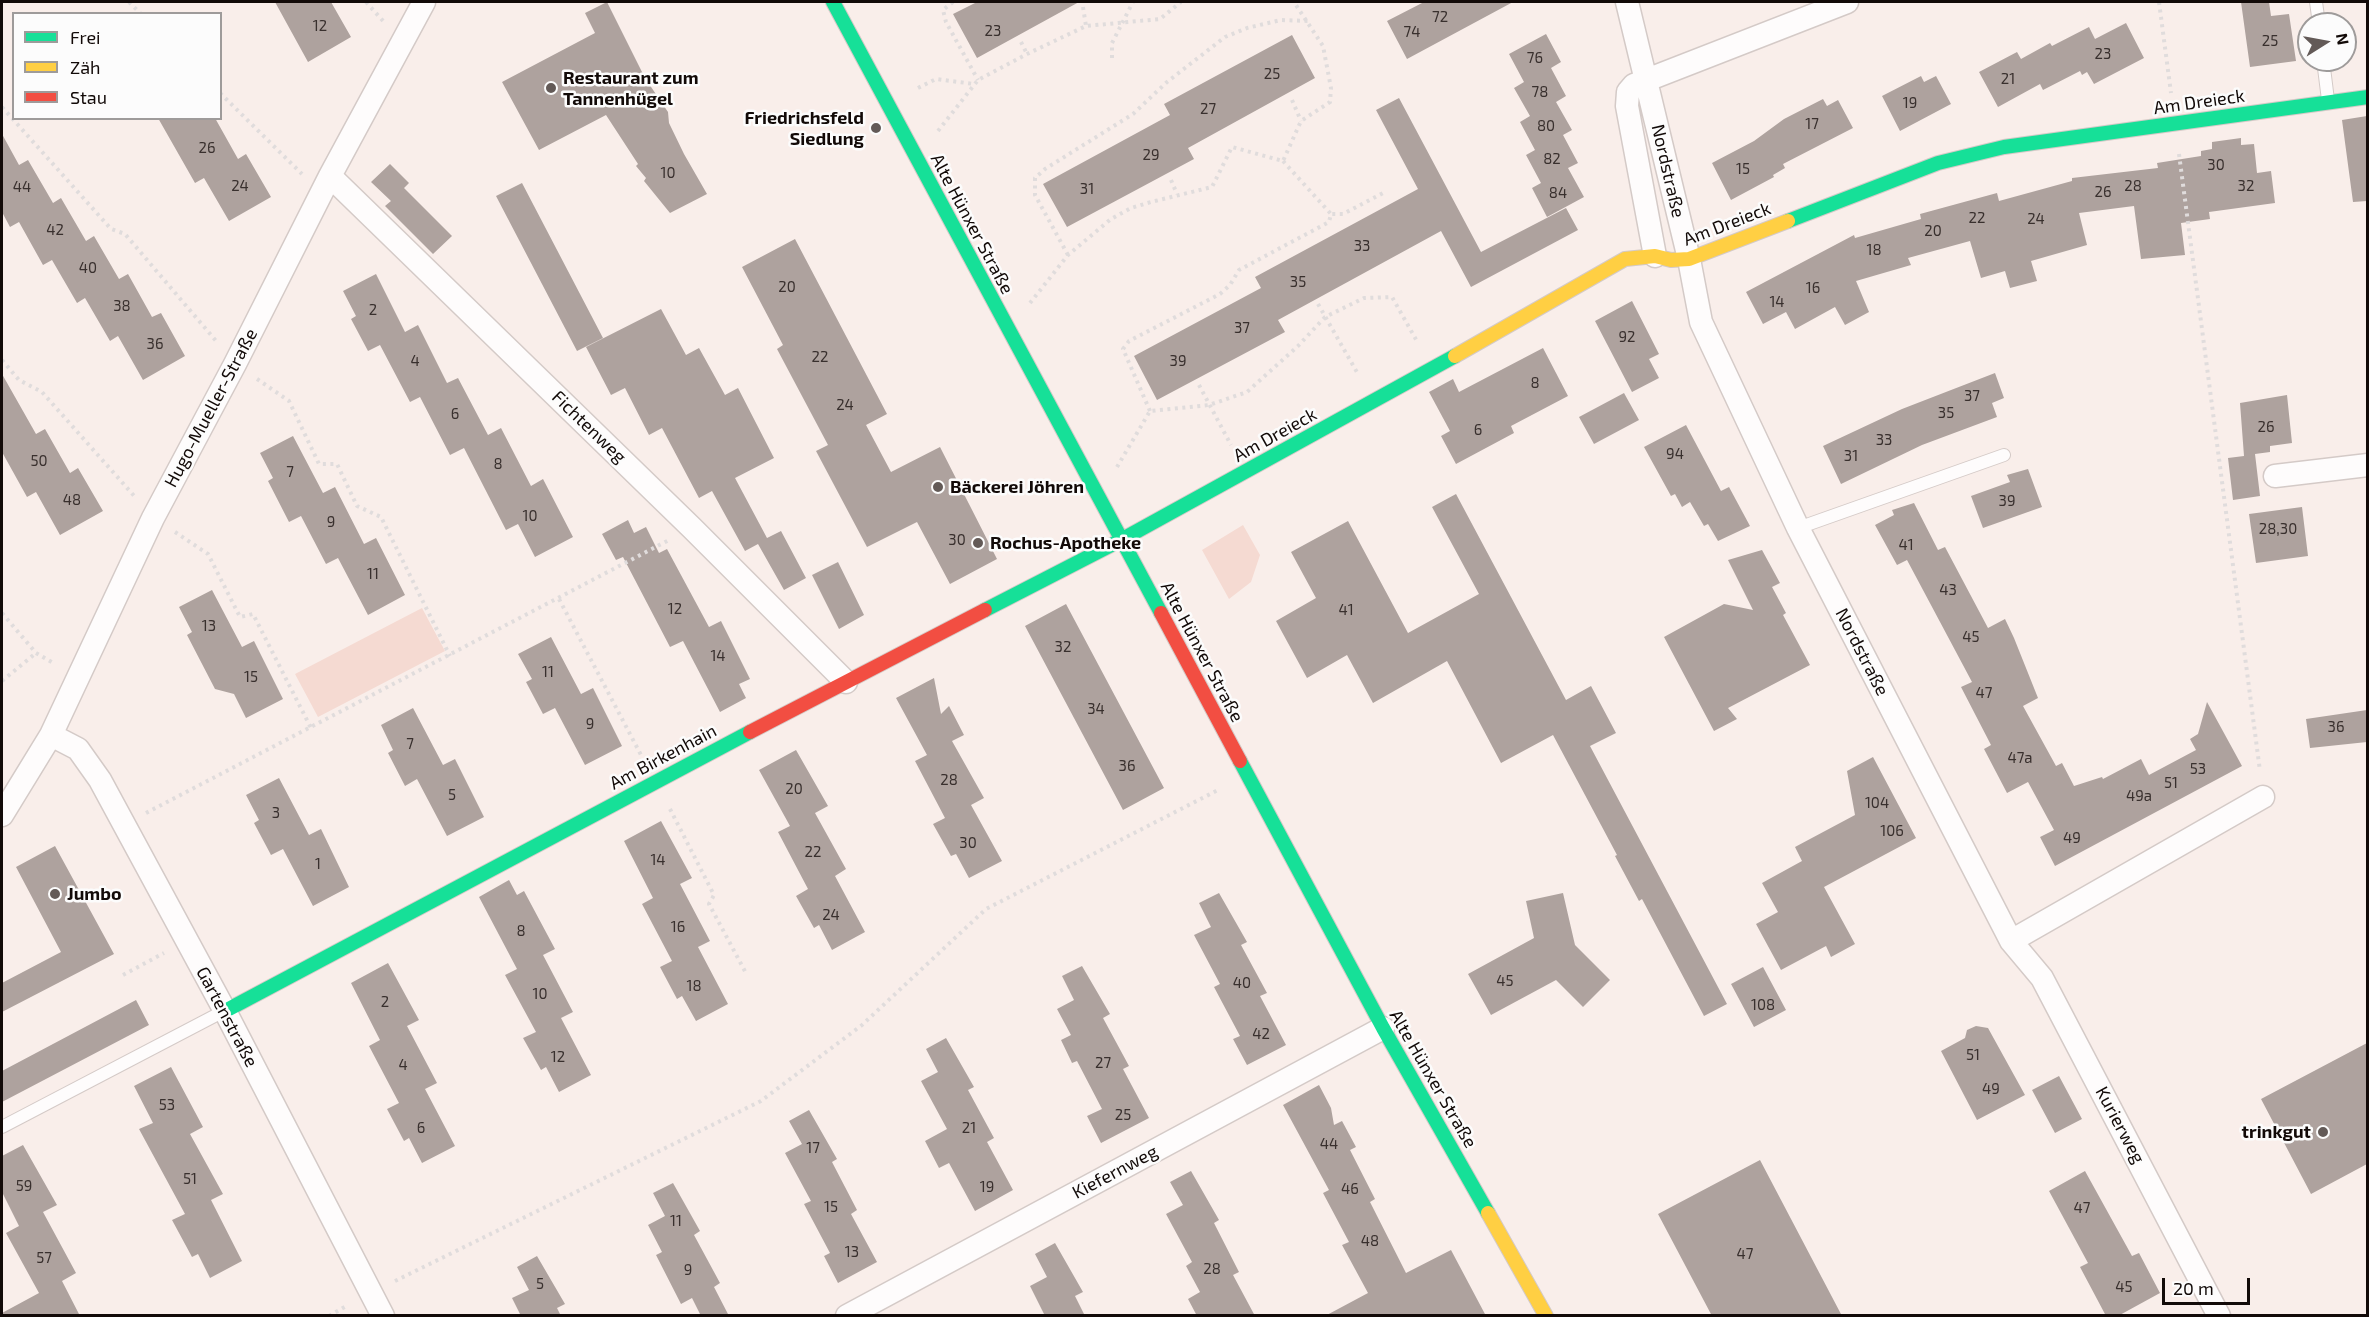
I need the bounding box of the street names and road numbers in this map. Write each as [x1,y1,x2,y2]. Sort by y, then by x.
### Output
street label: Am Dreieck [2152,85,2246,119]
street label: Nordstraße [1647,122,1689,220]
street label: Alte Hünxer Straße [926,150,1018,298]
street label: Am Dreieck [1680,197,1774,251]
street label: Hugo-Mueller-Straße [160,325,262,491]
street label: Fichtenweg [547,386,631,468]
street label: Am Dreieck [1230,403,1320,467]
street label: Alte Hünxer Straße [1156,578,1248,726]
street label: Nordstraße [1831,605,1893,699]
street label: Am Birkenhain [606,720,720,794]
street label: Gartenstraße [192,963,262,1071]
street label: Alte Hünxer Straße [1385,1006,1481,1152]
street label: Kurierweg [2091,1083,2149,1167]
street label: Kiefernweg [1069,1141,1161,1203]

